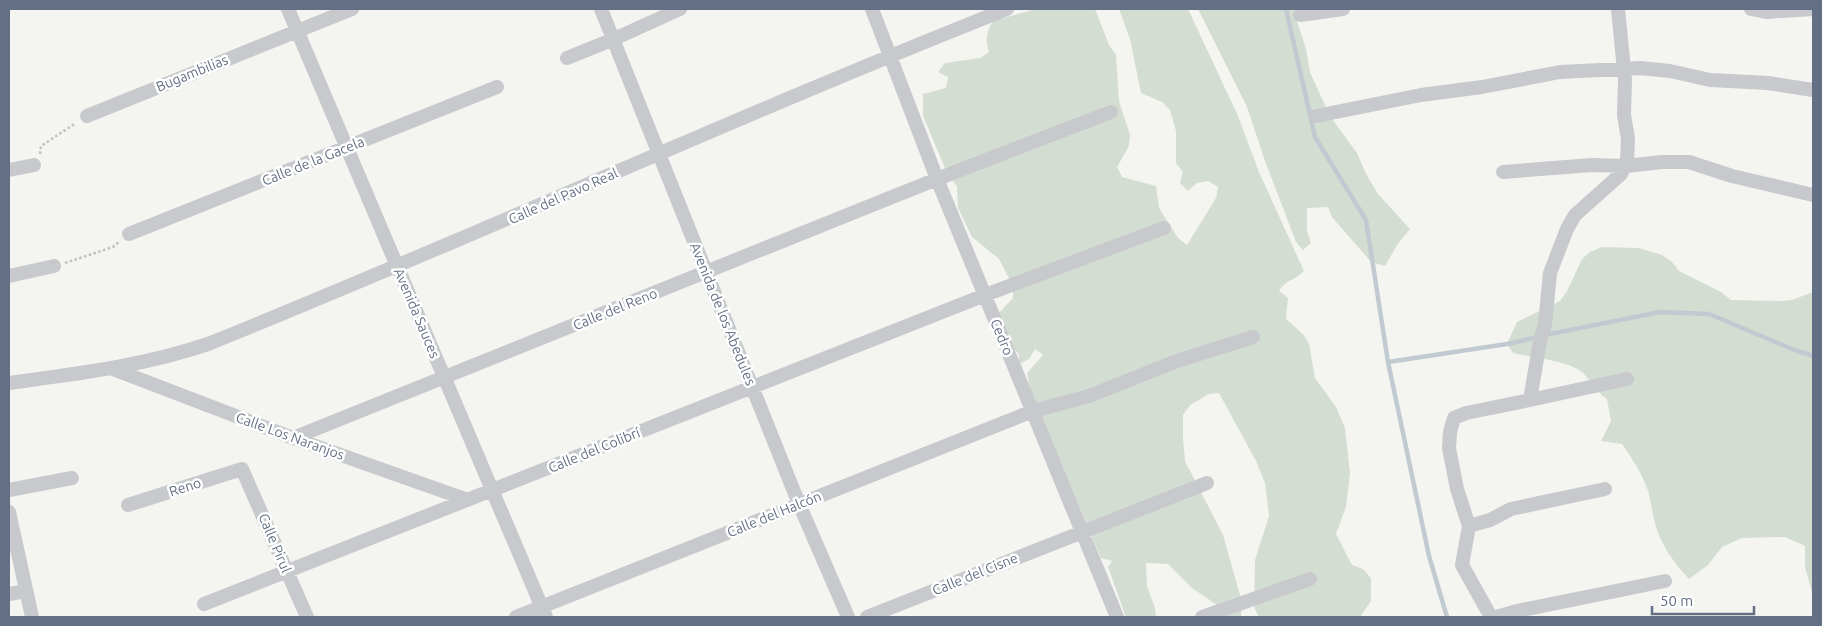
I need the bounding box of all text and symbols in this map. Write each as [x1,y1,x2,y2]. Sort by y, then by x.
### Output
street label: Bugambilias [154,51,230,95]
street label: Calle de la Gacela [260,133,366,189]
street label: Calle del Pavo Real [506,165,620,227]
street label: Avenida de los Abedules [687,240,759,388]
street label: Avenida Sauces [391,266,443,360]
street label: Calle del Reno [571,285,659,333]
street label: Cedro [987,316,1017,358]
street label: Calle Los Naranjos [234,409,346,463]
street label: Calle del Colibrí [546,424,643,476]
street label: Reno [167,474,203,500]
street label: Calle del Halcón [725,488,823,540]
street label: Calle Pirul [255,511,295,575]
street label: Calle del Cisne [930,550,1020,598]
scale bar [1652,584,1754,616]
text: 50 m [1660,592,1693,609]

